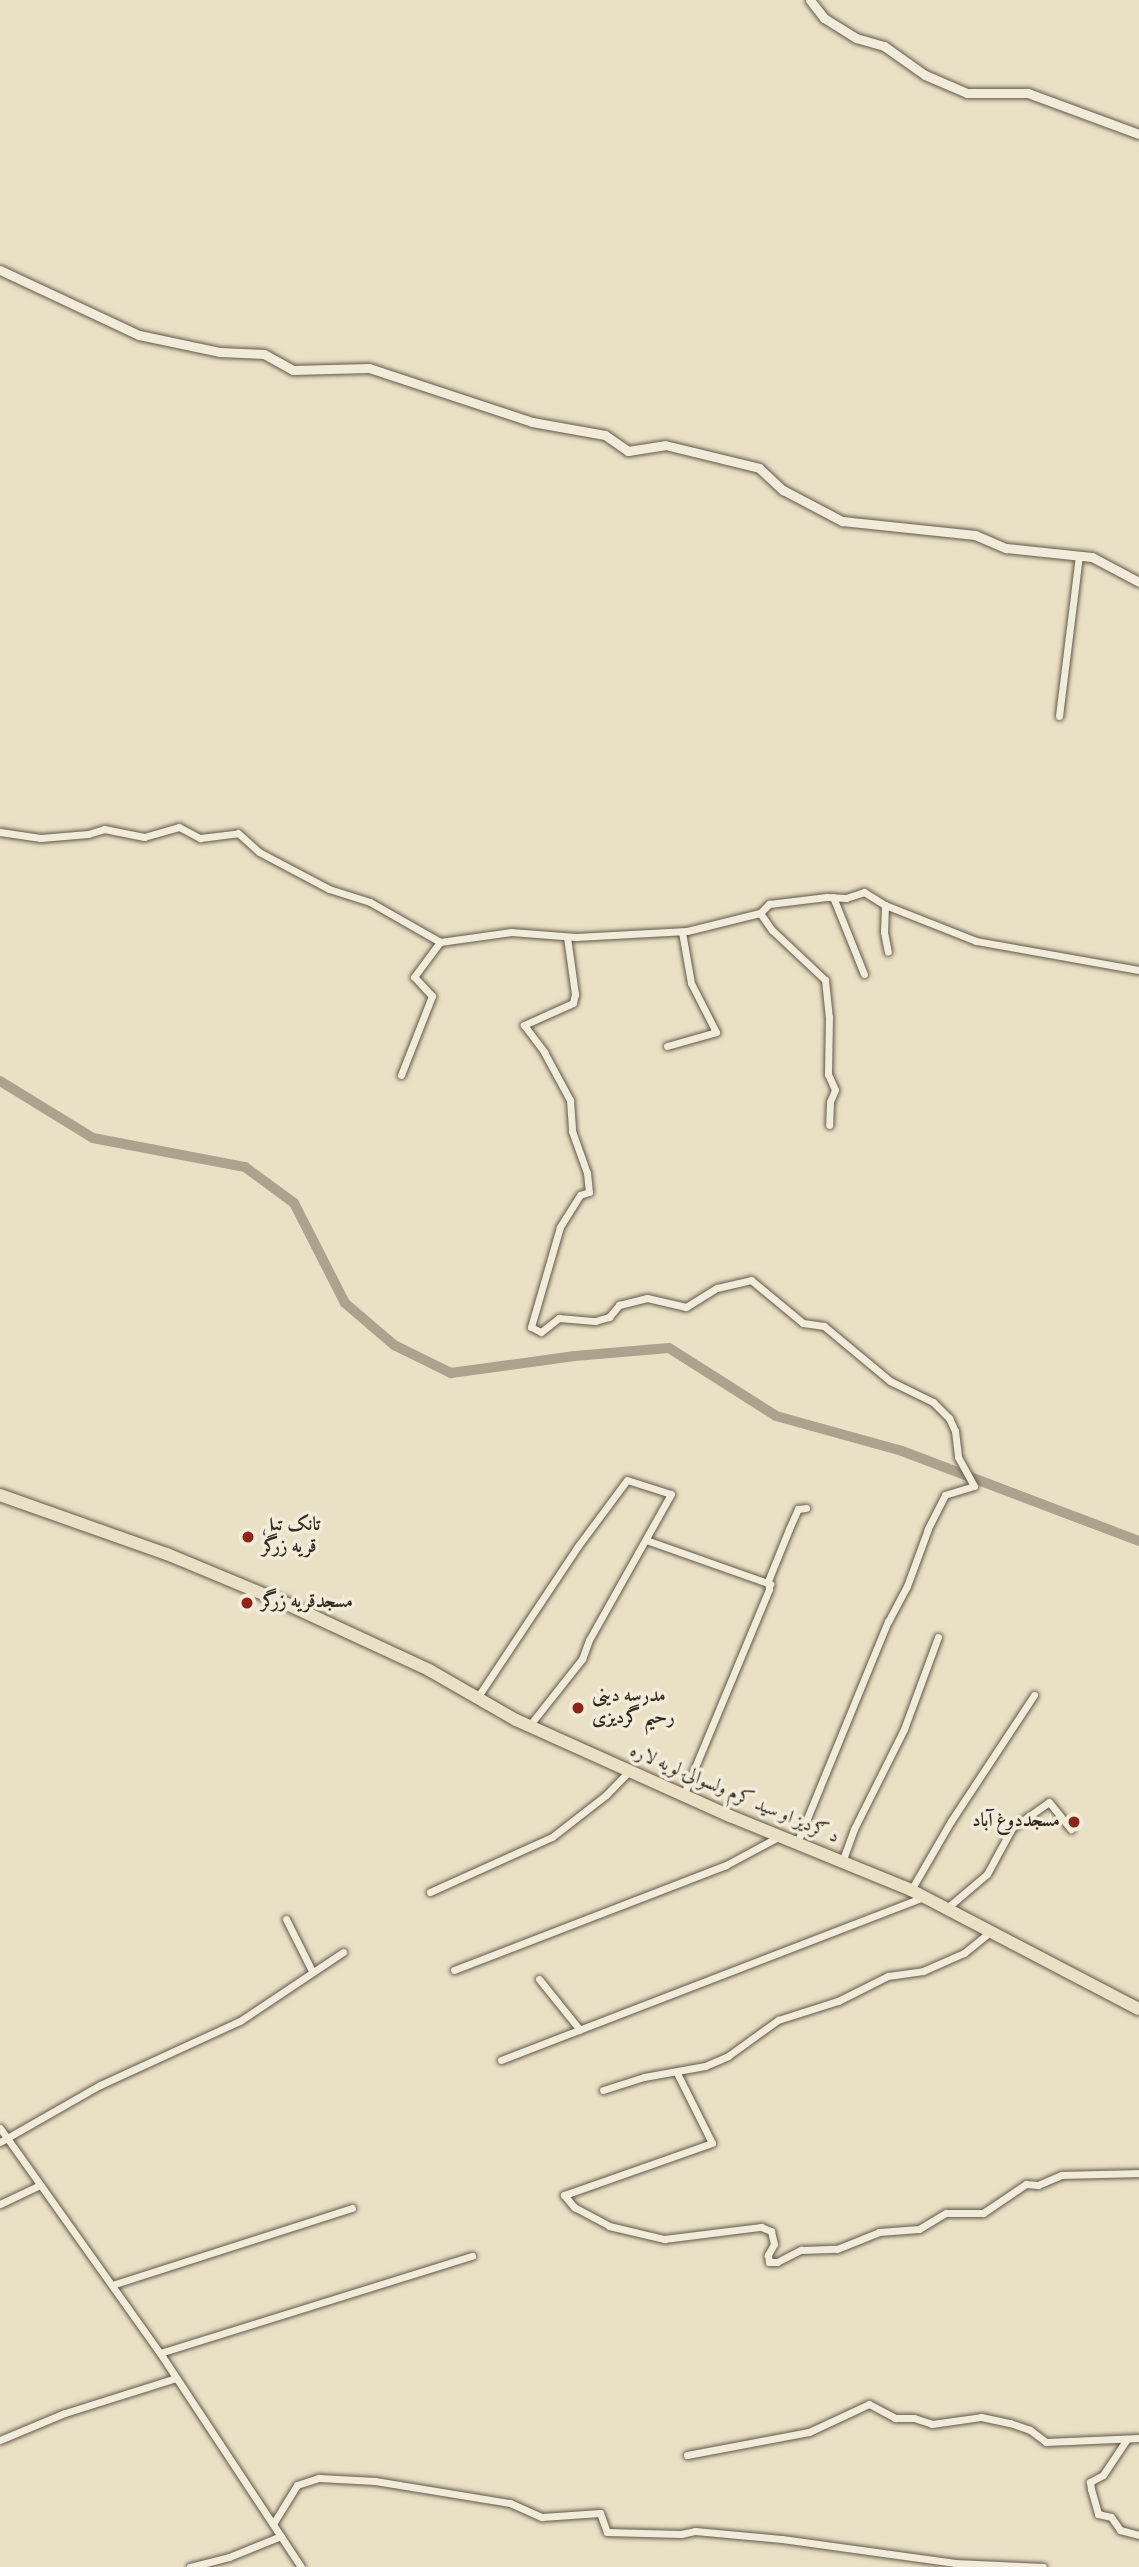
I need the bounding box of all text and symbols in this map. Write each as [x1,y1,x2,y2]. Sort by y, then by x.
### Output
place label: تانک تیل قریه زرگر [262,1515,320,1559]
marker: تانک تیل قریه زرگر [240,1529,256,1545]
place label: مسجدقریه زرگر [261,1592,353,1614]
marker: مسجدقریه زرگر [239,1595,255,1611]
place label: مدرسه دینی رحیم گردیزی [592,1686,675,1730]
marker: مدرسه دینی رحیم گردیزی [570,1700,586,1716]
street label: د ګردیز او سید کرم ولسوالۍ لویه لاره [626,1740,842,1850]
place label: مسجددوغ آباد [972,1811,1060,1833]
marker: مسجددوغ آباد [1066,1814,1082,1830]

